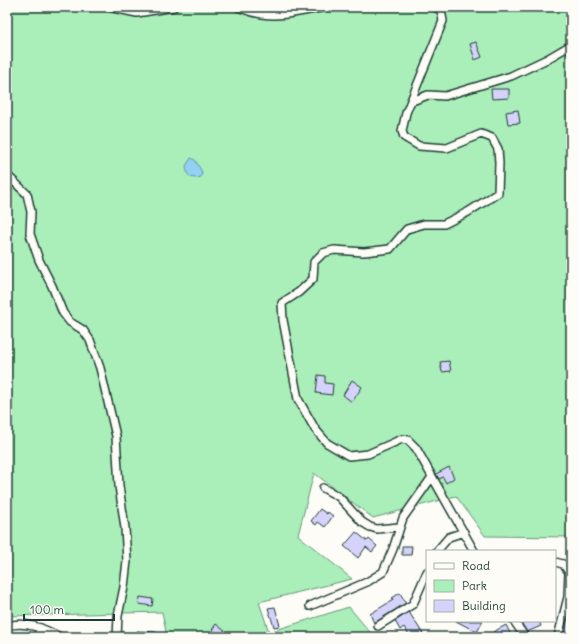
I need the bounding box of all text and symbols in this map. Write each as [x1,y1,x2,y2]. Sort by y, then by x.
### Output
legend [426,550,556,622]
text: Road [462,558,490,573]
text: Park [462,578,487,593]
scale bar [24,596,114,622]
text: Building [462,598,506,613]
text: 100 m [30,602,64,617]

